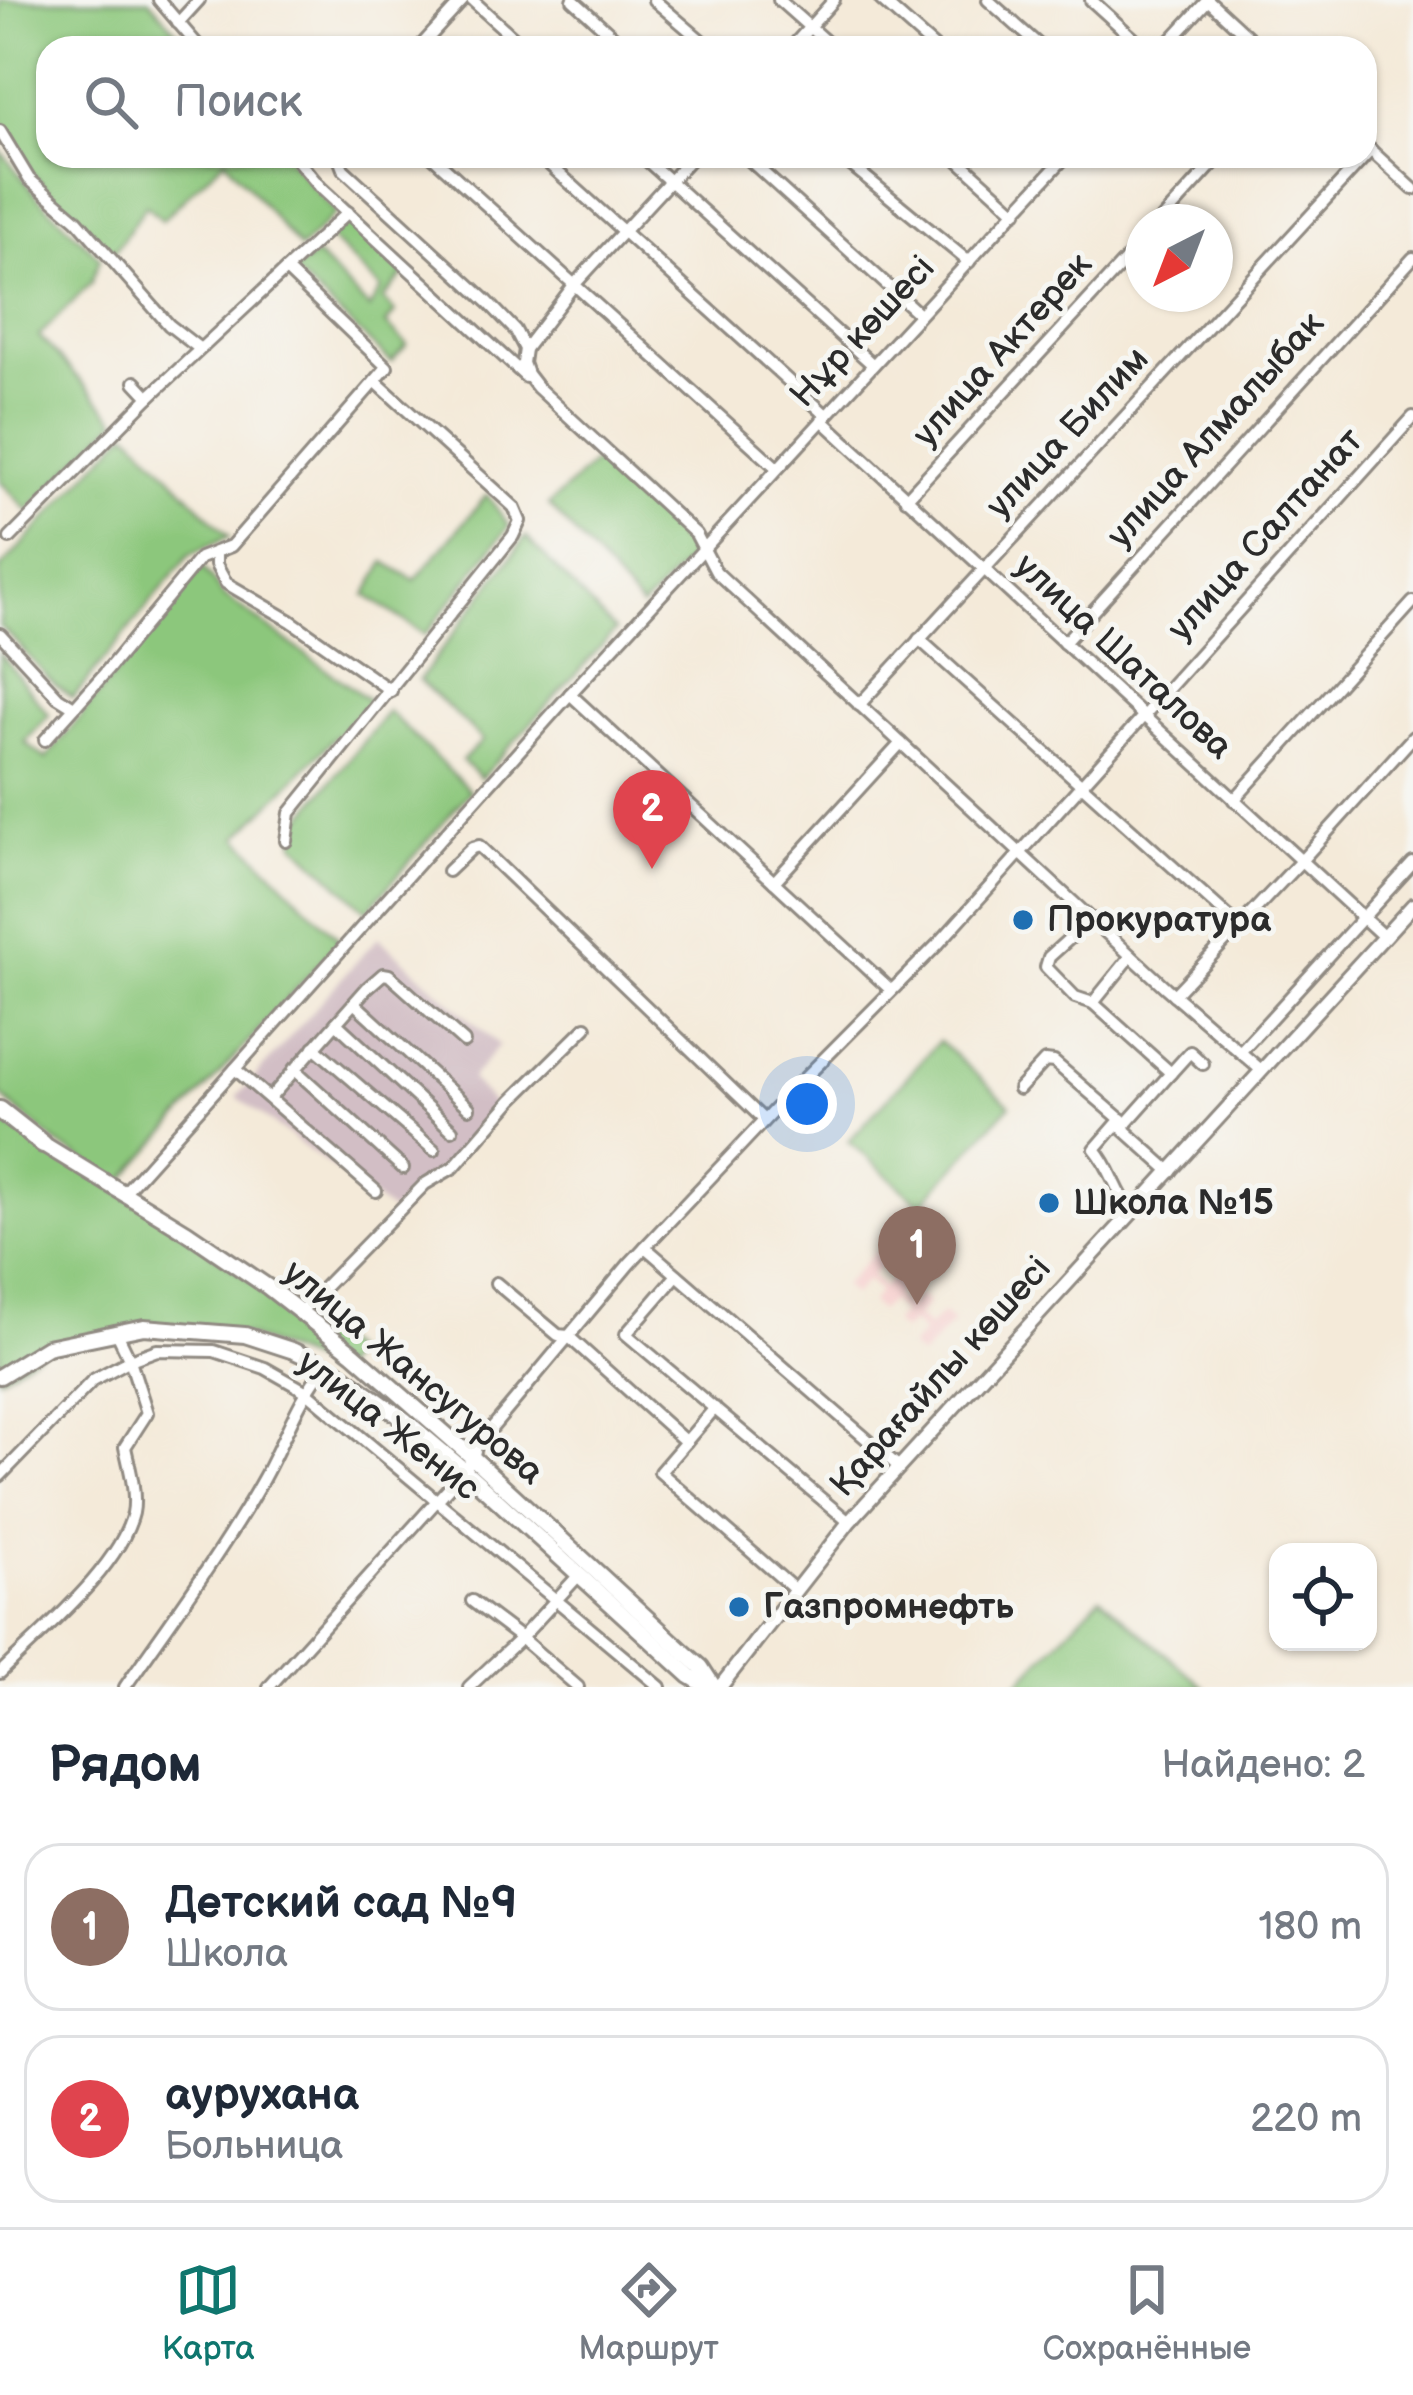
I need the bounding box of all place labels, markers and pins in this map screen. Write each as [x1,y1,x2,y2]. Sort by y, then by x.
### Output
pin: 2 [613,770,691,869]
place label: Прокуратура [1047,899,1272,942]
marker: Прокуратура [1010,907,1036,933]
place label: Школа №15 [1073,1182,1274,1225]
marker: Школа №15 [1036,1190,1062,1216]
pin: 1 [878,1206,956,1305]
place label: Газпромнефть [763,1586,1014,1629]
marker: Газпромнефть [726,1594,752,1620]

